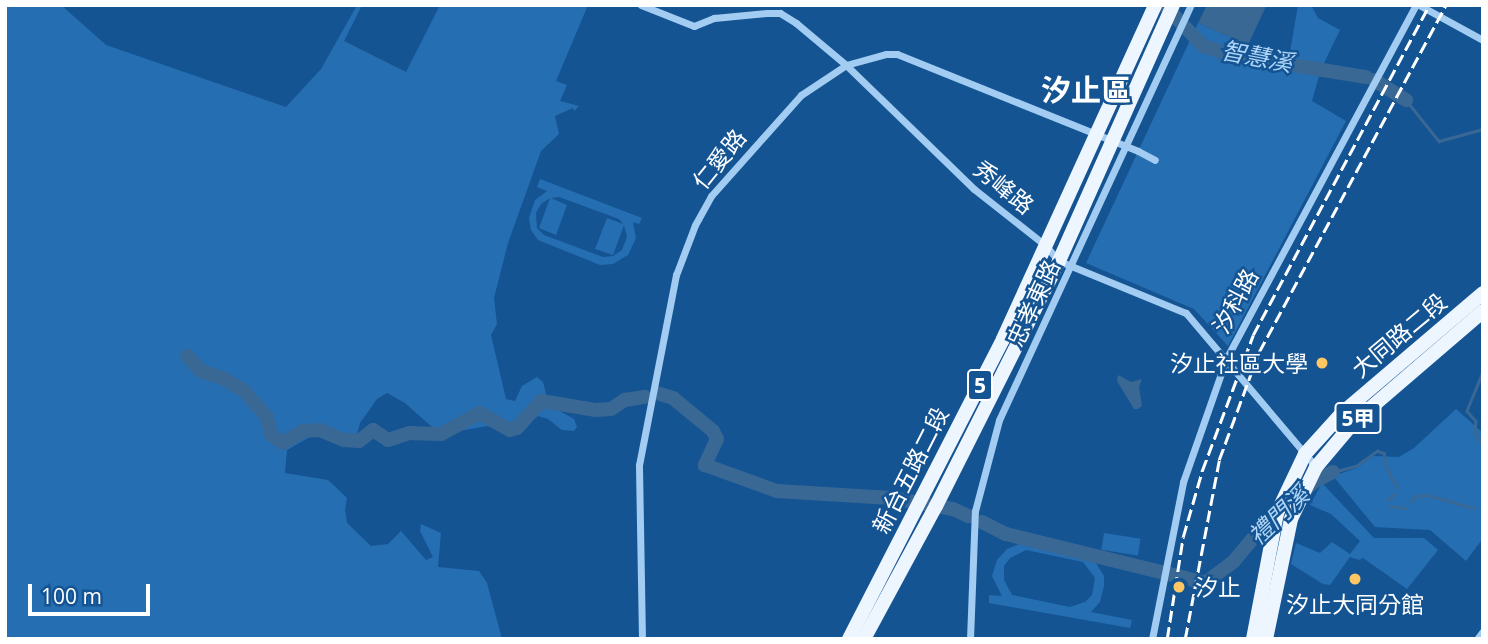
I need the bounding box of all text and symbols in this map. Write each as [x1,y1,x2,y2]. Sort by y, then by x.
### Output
water label: 智慧溪 [1219,35,1295,77]
district label: 汐止區 [1041,72,1131,108]
street label: 仁愛路 [687,124,751,194]
street label: 秀峰路 [969,155,1039,219]
street label: 忠孝東路 [1001,255,1065,351]
street label: 汐科路 [1207,264,1263,338]
street label: 大同路二段 [1346,287,1452,383]
place label: 汐止社區大學 [1170,349,1308,377]
marker: 汐止社區大學 [1314,355,1330,371]
road number: 5 [966,368,994,402]
road number: 5甲 [1334,400,1382,436]
street label: 新台五路二段 [866,402,954,538]
water label: 禮門溪 [1242,480,1314,550]
scale bar [32,570,154,614]
marker: 汐止大同分館 [1347,571,1363,587]
place label: 汐止 [1195,573,1241,601]
marker: 汐止 [1169,577,1189,597]
text: 100 m [41,582,102,610]
place label: 汐止大同分館 [1286,590,1424,618]

